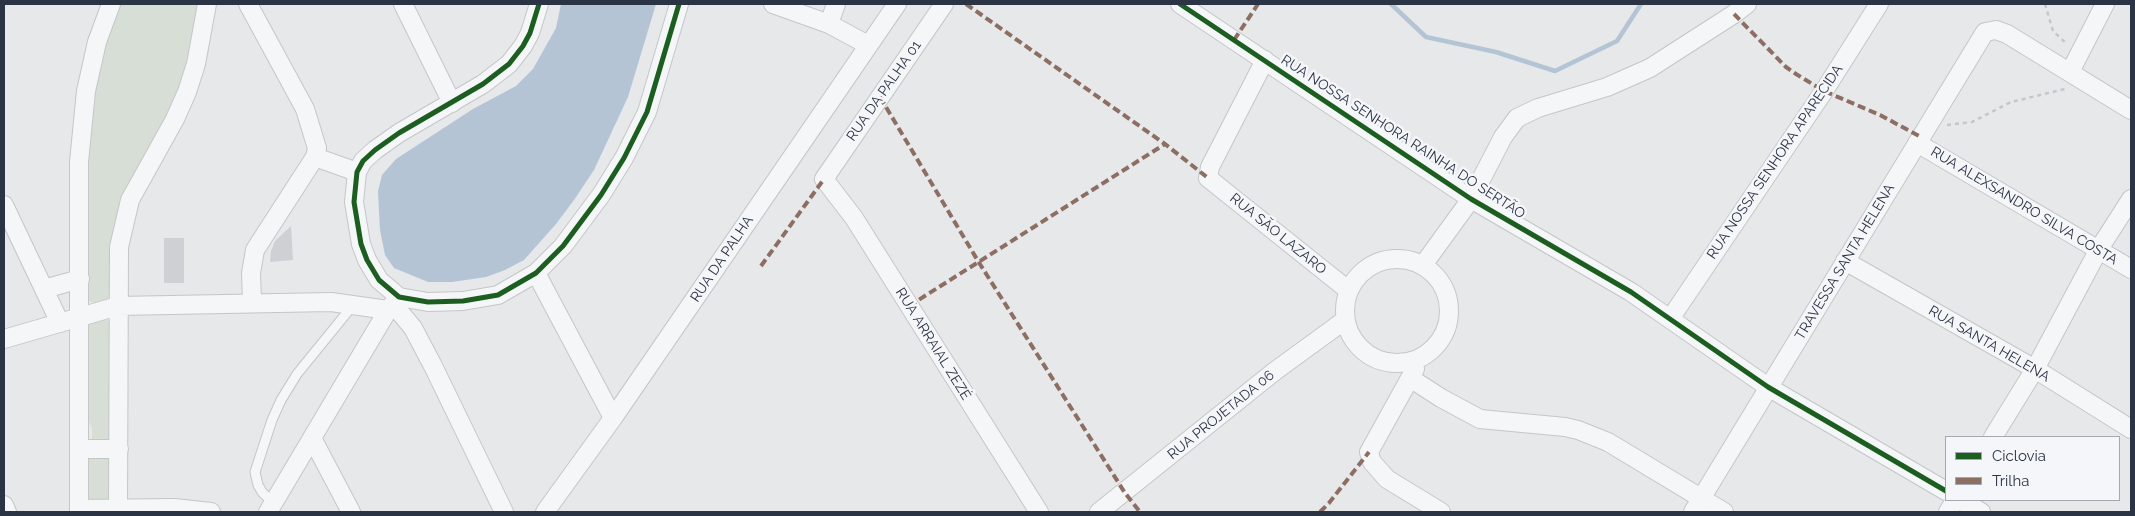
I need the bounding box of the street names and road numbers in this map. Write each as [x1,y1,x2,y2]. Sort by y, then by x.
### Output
street label: RUA DA PALHA 01 [843,38,925,144]
street label: RUA NOSSA SENHORA RAINHA DO SERTÃO [1278,52,1528,222]
street label: RUA NOSSA SENHORA APARECIDA [1703,62,1847,262]
street label: RUA ALEXSANDRO SILVA COSTA [1928,143,2120,269]
street label: TRAVESSA SANTA HELENA [1792,181,1898,343]
street label: RUA SÃO LAZARO [1226,190,1330,278]
street label: RUA DA PALHA [687,213,757,305]
street label: RUA ARRAIAL ZEZÉ [892,285,974,403]
street label: RUA SANTA HELENA [1925,302,2053,386]
street label: RUA PROJETADA 06 [1164,367,1278,463]

